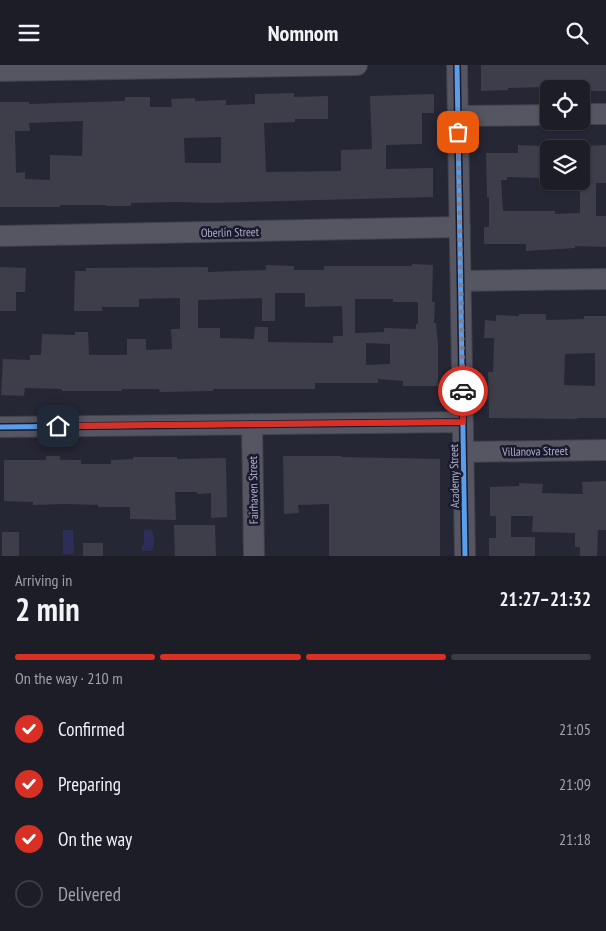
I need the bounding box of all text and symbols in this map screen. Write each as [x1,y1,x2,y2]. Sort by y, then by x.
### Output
icon: menu [15,19,43,47]
text: Nomnom [268,19,338,47]
icon: search [563,19,591,47]
map controls [540,80,590,190]
button: locate [540,80,590,130]
pin [437,111,479,153]
icon: bag [444,118,472,146]
button: layers [540,140,590,190]
street label: Oberlin Street [201,224,260,240]
courier [438,366,488,416]
icon: car [449,377,477,405]
pin [37,405,79,447]
icon: home [44,412,72,440]
street label: Academy Street [446,443,462,508]
street label: Villanova Street [501,443,569,459]
street label: Fairhaven Street [245,455,261,524]
text: Arriving in [15,570,72,590]
text: 21:27–21:32 [499,587,591,611]
text: 2 min [15,588,80,630]
text: On the way · 210 m [15,668,123,688]
icon: check [15,715,43,743]
text: Confirmed [58,717,125,741]
text: 21:05 [559,719,591,739]
icon: check [15,770,43,798]
text: Preparing [58,772,121,796]
text: 21:09 [559,774,591,794]
icon: check [15,825,43,853]
text: On the way [58,827,132,851]
text: 21:18 [559,829,591,849]
text: Delivered [58,882,121,906]

